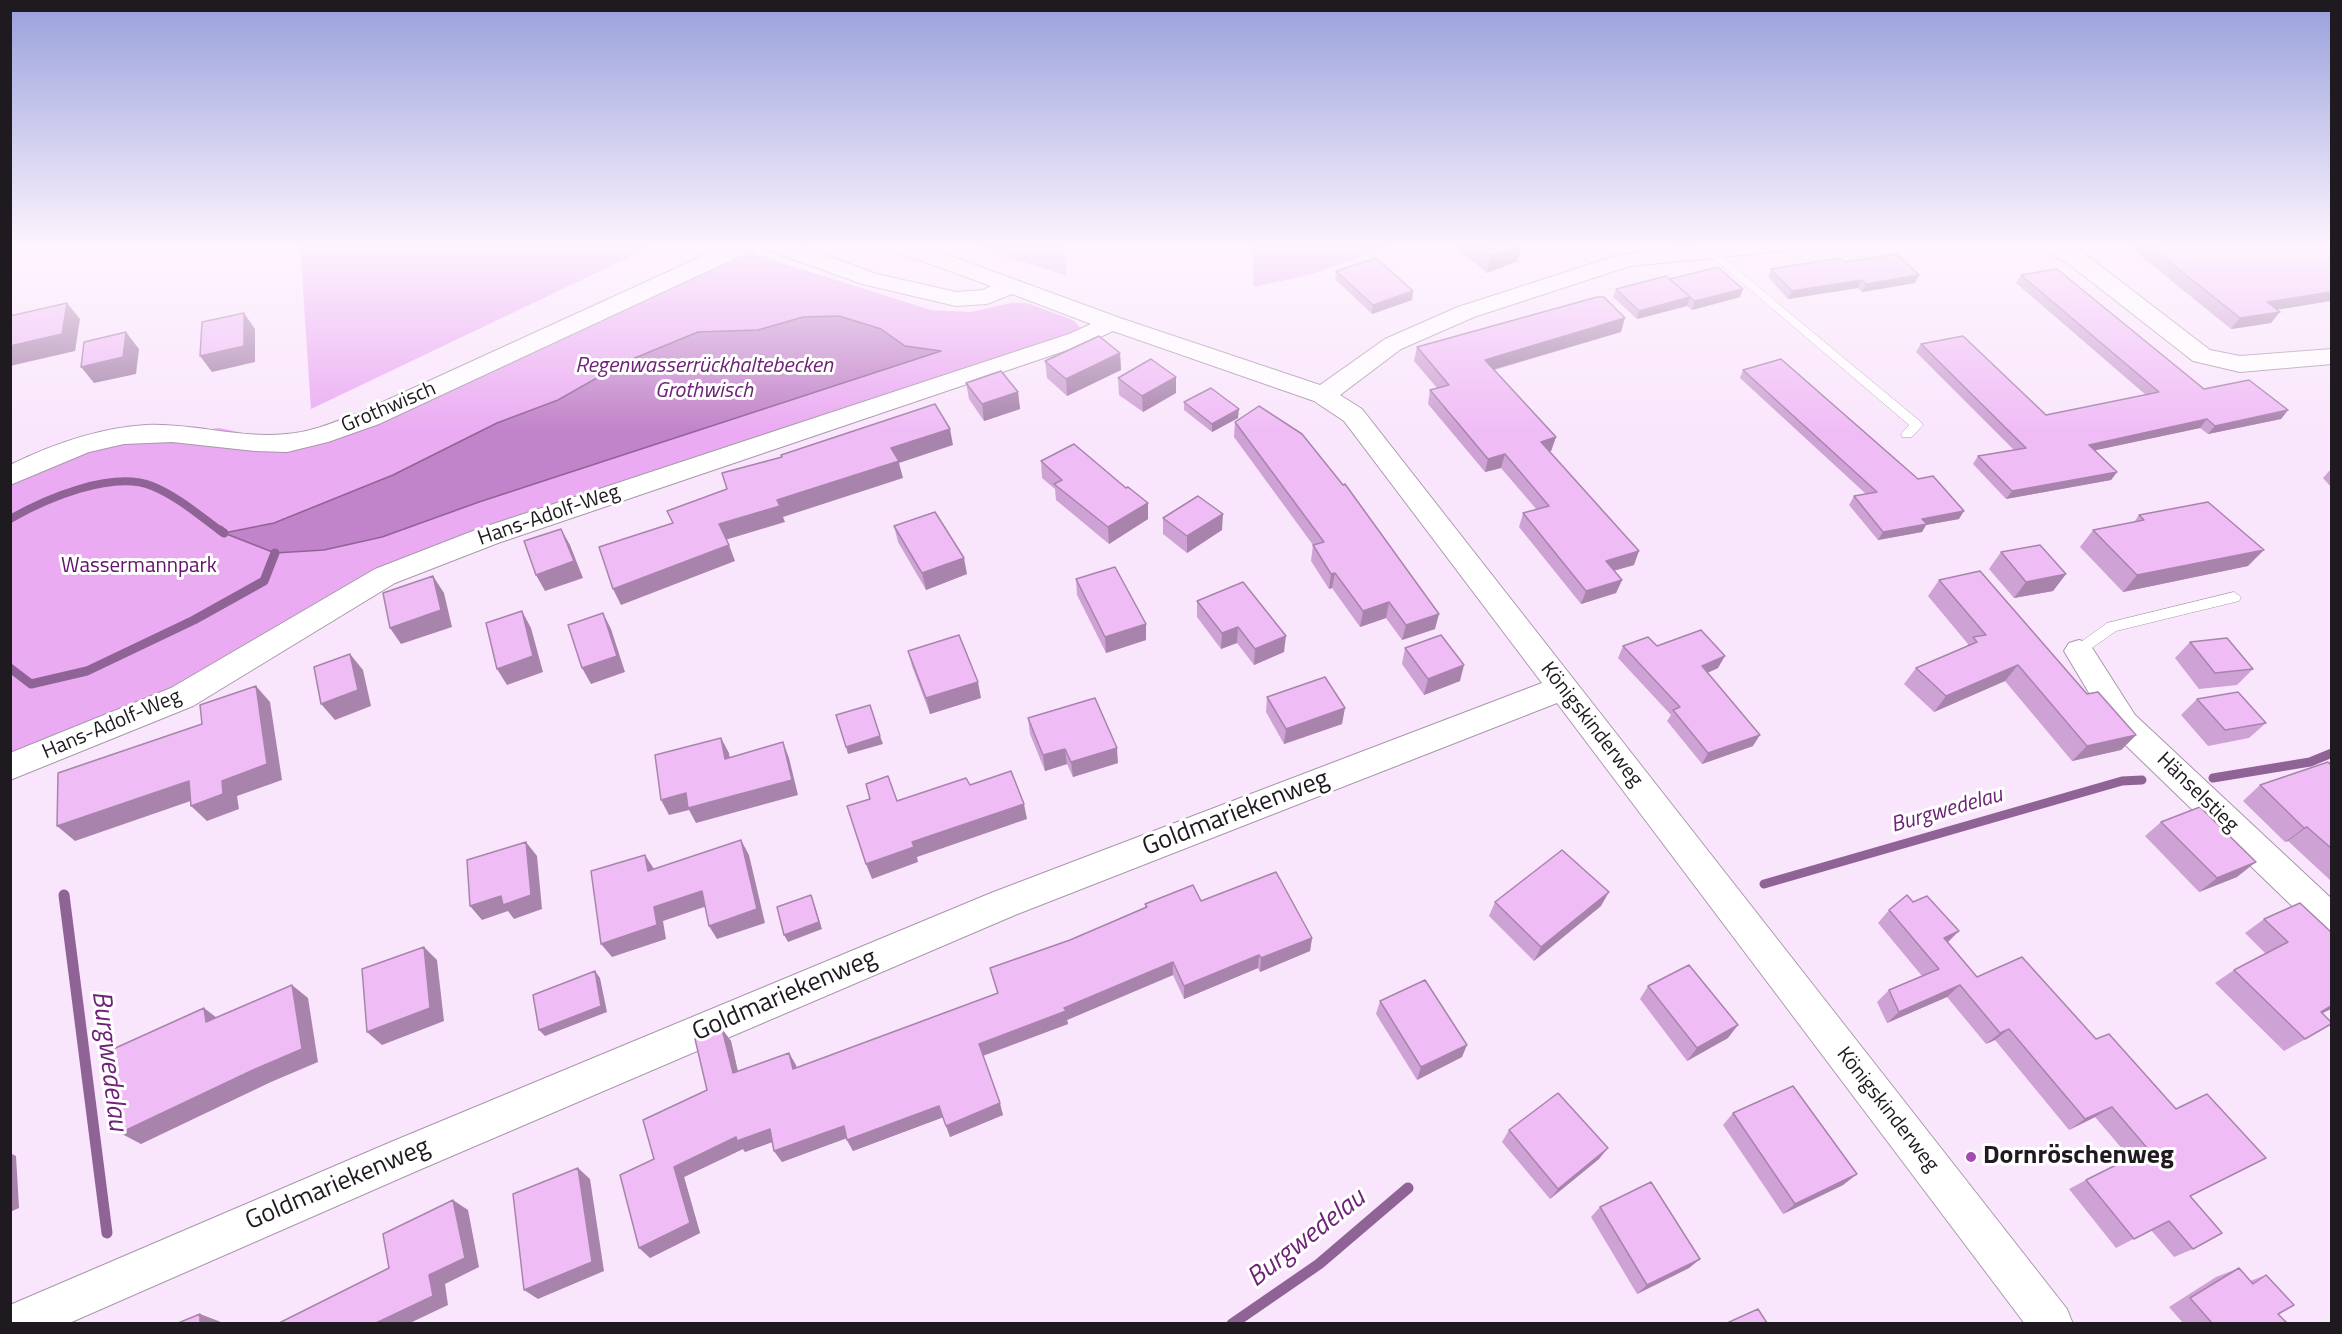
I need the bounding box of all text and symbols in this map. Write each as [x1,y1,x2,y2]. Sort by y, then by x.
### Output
water label: Regenwasserrückhaltebecken Grothwisch [575,354,833,406]
street label: Grothwisch [338,377,440,439]
street label: Hans-Adolf-Weg [475,480,623,552]
park label: Wassermannpark [61,554,217,580]
street label: Königskinderweg [1534,658,1648,792]
street label: Hans-Adolf-Weg [39,684,185,766]
street label: Hänselstieg [2151,748,2243,838]
street label: Goldmariekenweg [1138,764,1334,864]
water label: Burgwedelau [1888,782,2006,840]
street label: Goldmariekenweg [688,943,882,1049]
water label: Burgwedelau [83,989,133,1133]
street label: Königskinderweg [1830,1043,1944,1177]
street label: Goldmariekenweg [241,1132,435,1238]
place label: Dornröschenweg [1983,1141,2174,1173]
marker: Dornröschenweg [1964,1150,1978,1164]
water label: Burgwedelau [1242,1183,1372,1295]

